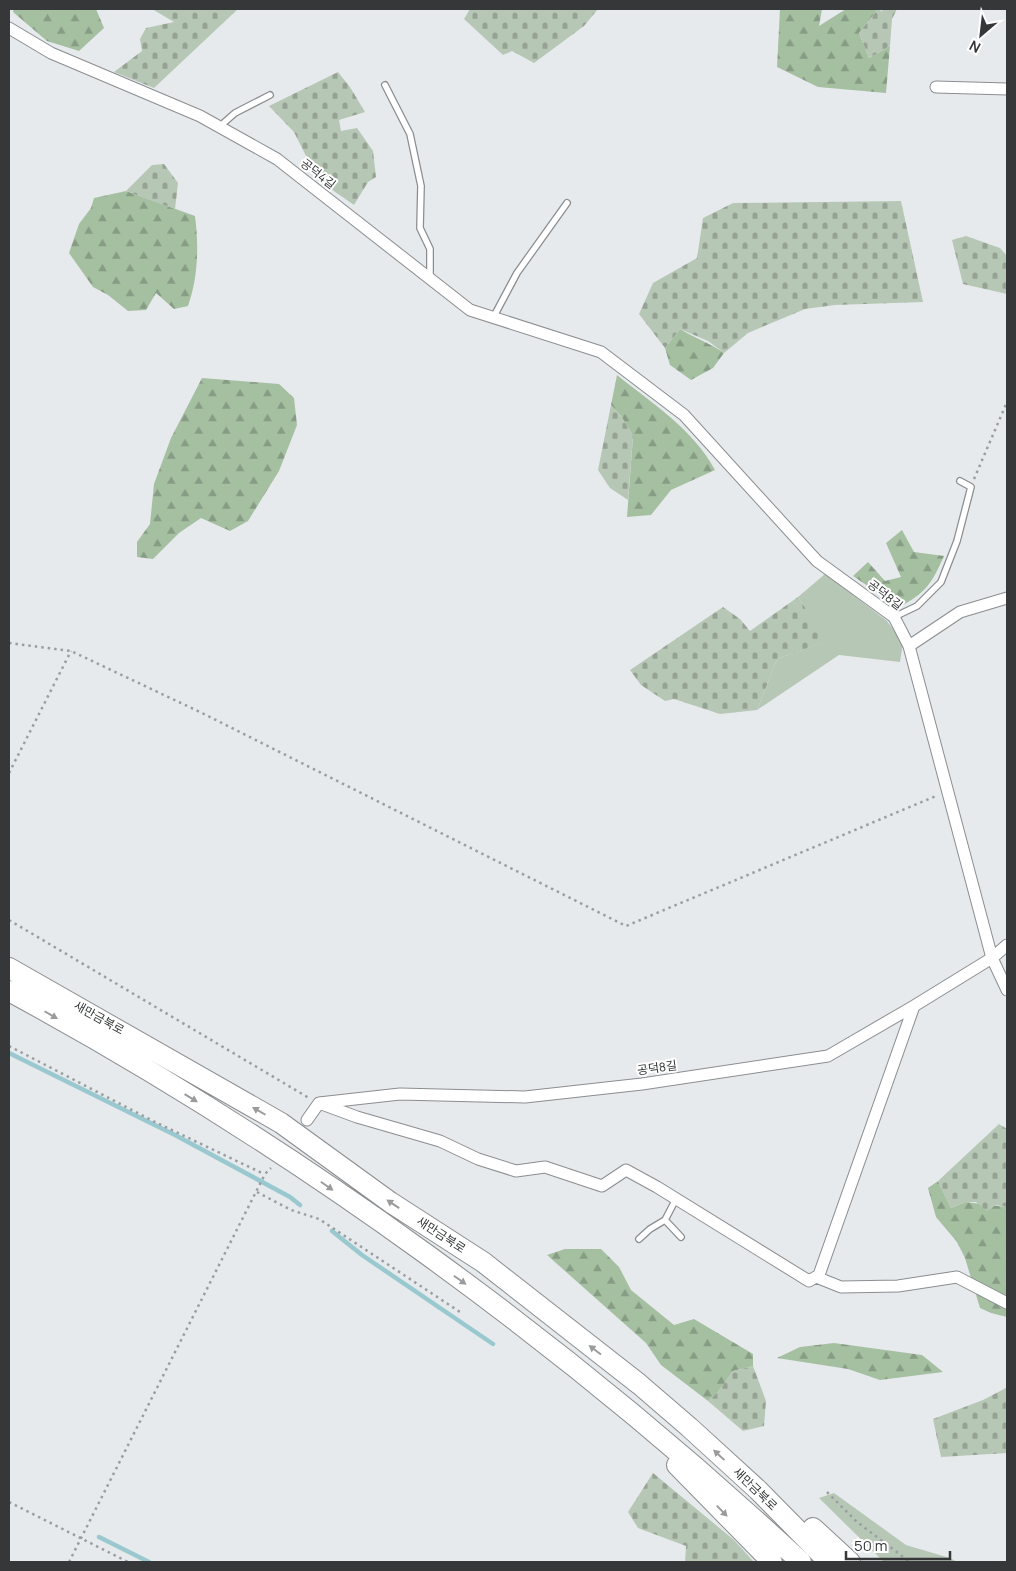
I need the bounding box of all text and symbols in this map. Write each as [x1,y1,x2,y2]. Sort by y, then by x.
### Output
north arrow [956,10,1006,60]
text: N [966,36,984,58]
street label: 공덕4길 [297,155,339,193]
street label: 공덕8길 [864,576,906,614]
street label: 새만금북로 [71,997,128,1038]
one-way arrow [44,1011,59,1019]
street label: 공덕8길 [636,1056,678,1079]
one-way arrow [185,1093,198,1102]
one-way arrow [253,1106,266,1115]
one-way arrow [320,1181,334,1191]
one-way arrow [386,1199,399,1209]
street label: 새만금북로 [413,1212,469,1257]
one-way arrow [453,1275,467,1285]
one-way arrow [588,1345,602,1355]
one-way arrow [714,1449,726,1461]
street label: 새만금북로 [730,1463,781,1514]
one-way arrow [716,1505,728,1517]
scale bar [846,1528,950,1560]
text: 50 m [854,1535,888,1556]

